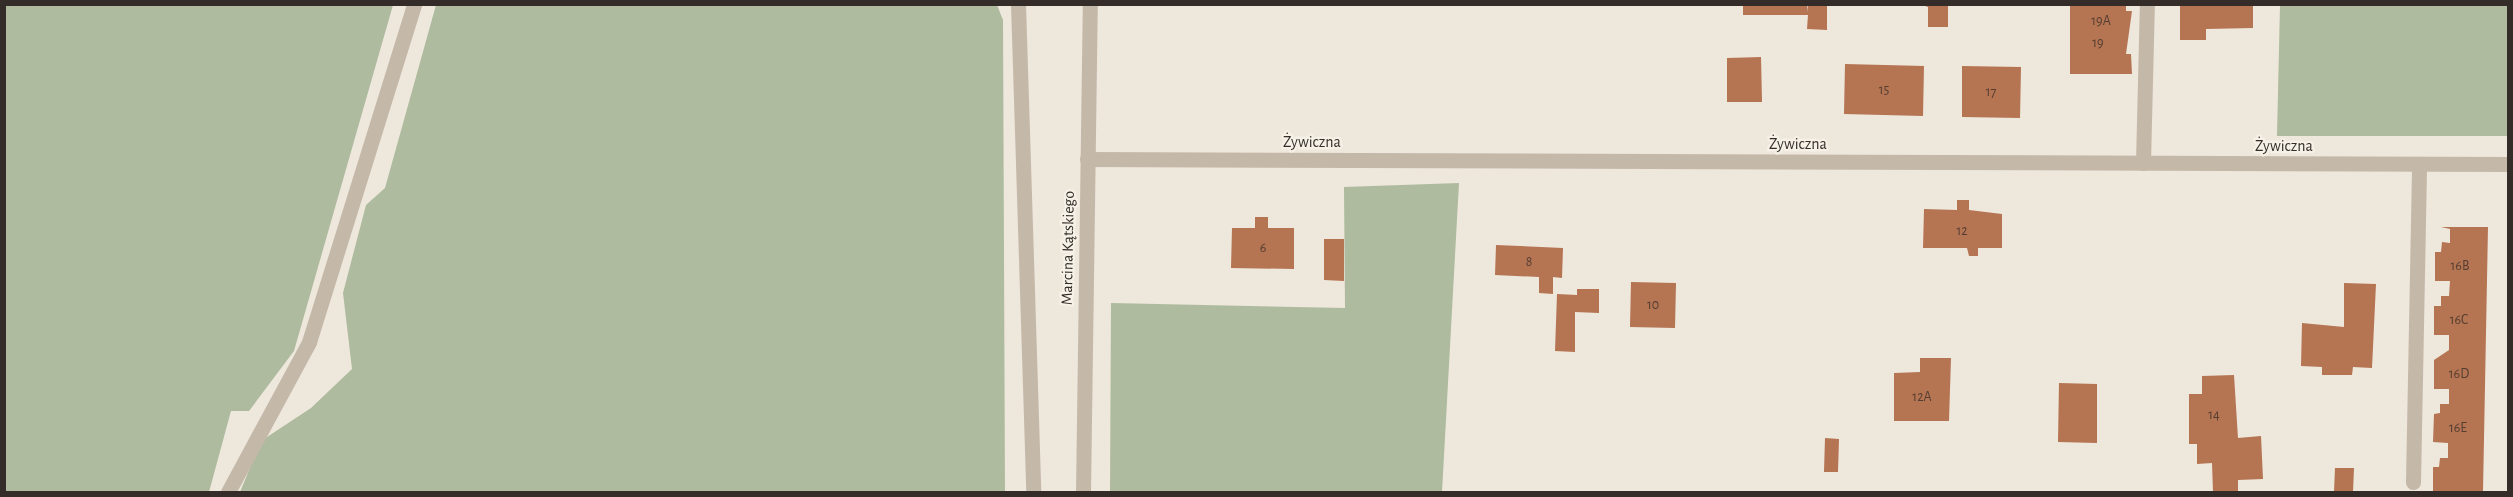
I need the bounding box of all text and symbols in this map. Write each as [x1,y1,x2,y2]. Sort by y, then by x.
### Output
house number: 19A [2091,13,2111,29]
house number: 19 [2092,35,2104,51]
house number: 15 [1879,82,1889,98]
house number: 17 [1986,84,1996,100]
street label: Żywiczna [1283,132,1341,152]
street label: Żywiczna [1769,134,1827,154]
street label: Żywiczna [2255,136,2313,156]
street label: Marcina Kątskiego [1057,191,1079,305]
house number: 12 [1956,223,1968,239]
house number: 6 [1260,240,1266,256]
house number: 8 [1526,254,1532,270]
house number: 16B [2451,258,2469,274]
house number: 10 [1647,297,1659,313]
house number: 16C [2450,312,2468,328]
house number: 16D [2449,366,2469,382]
house number: 12A [1912,389,1932,405]
house number: 14 [2208,407,2220,423]
house number: 16E [2449,420,2467,436]

